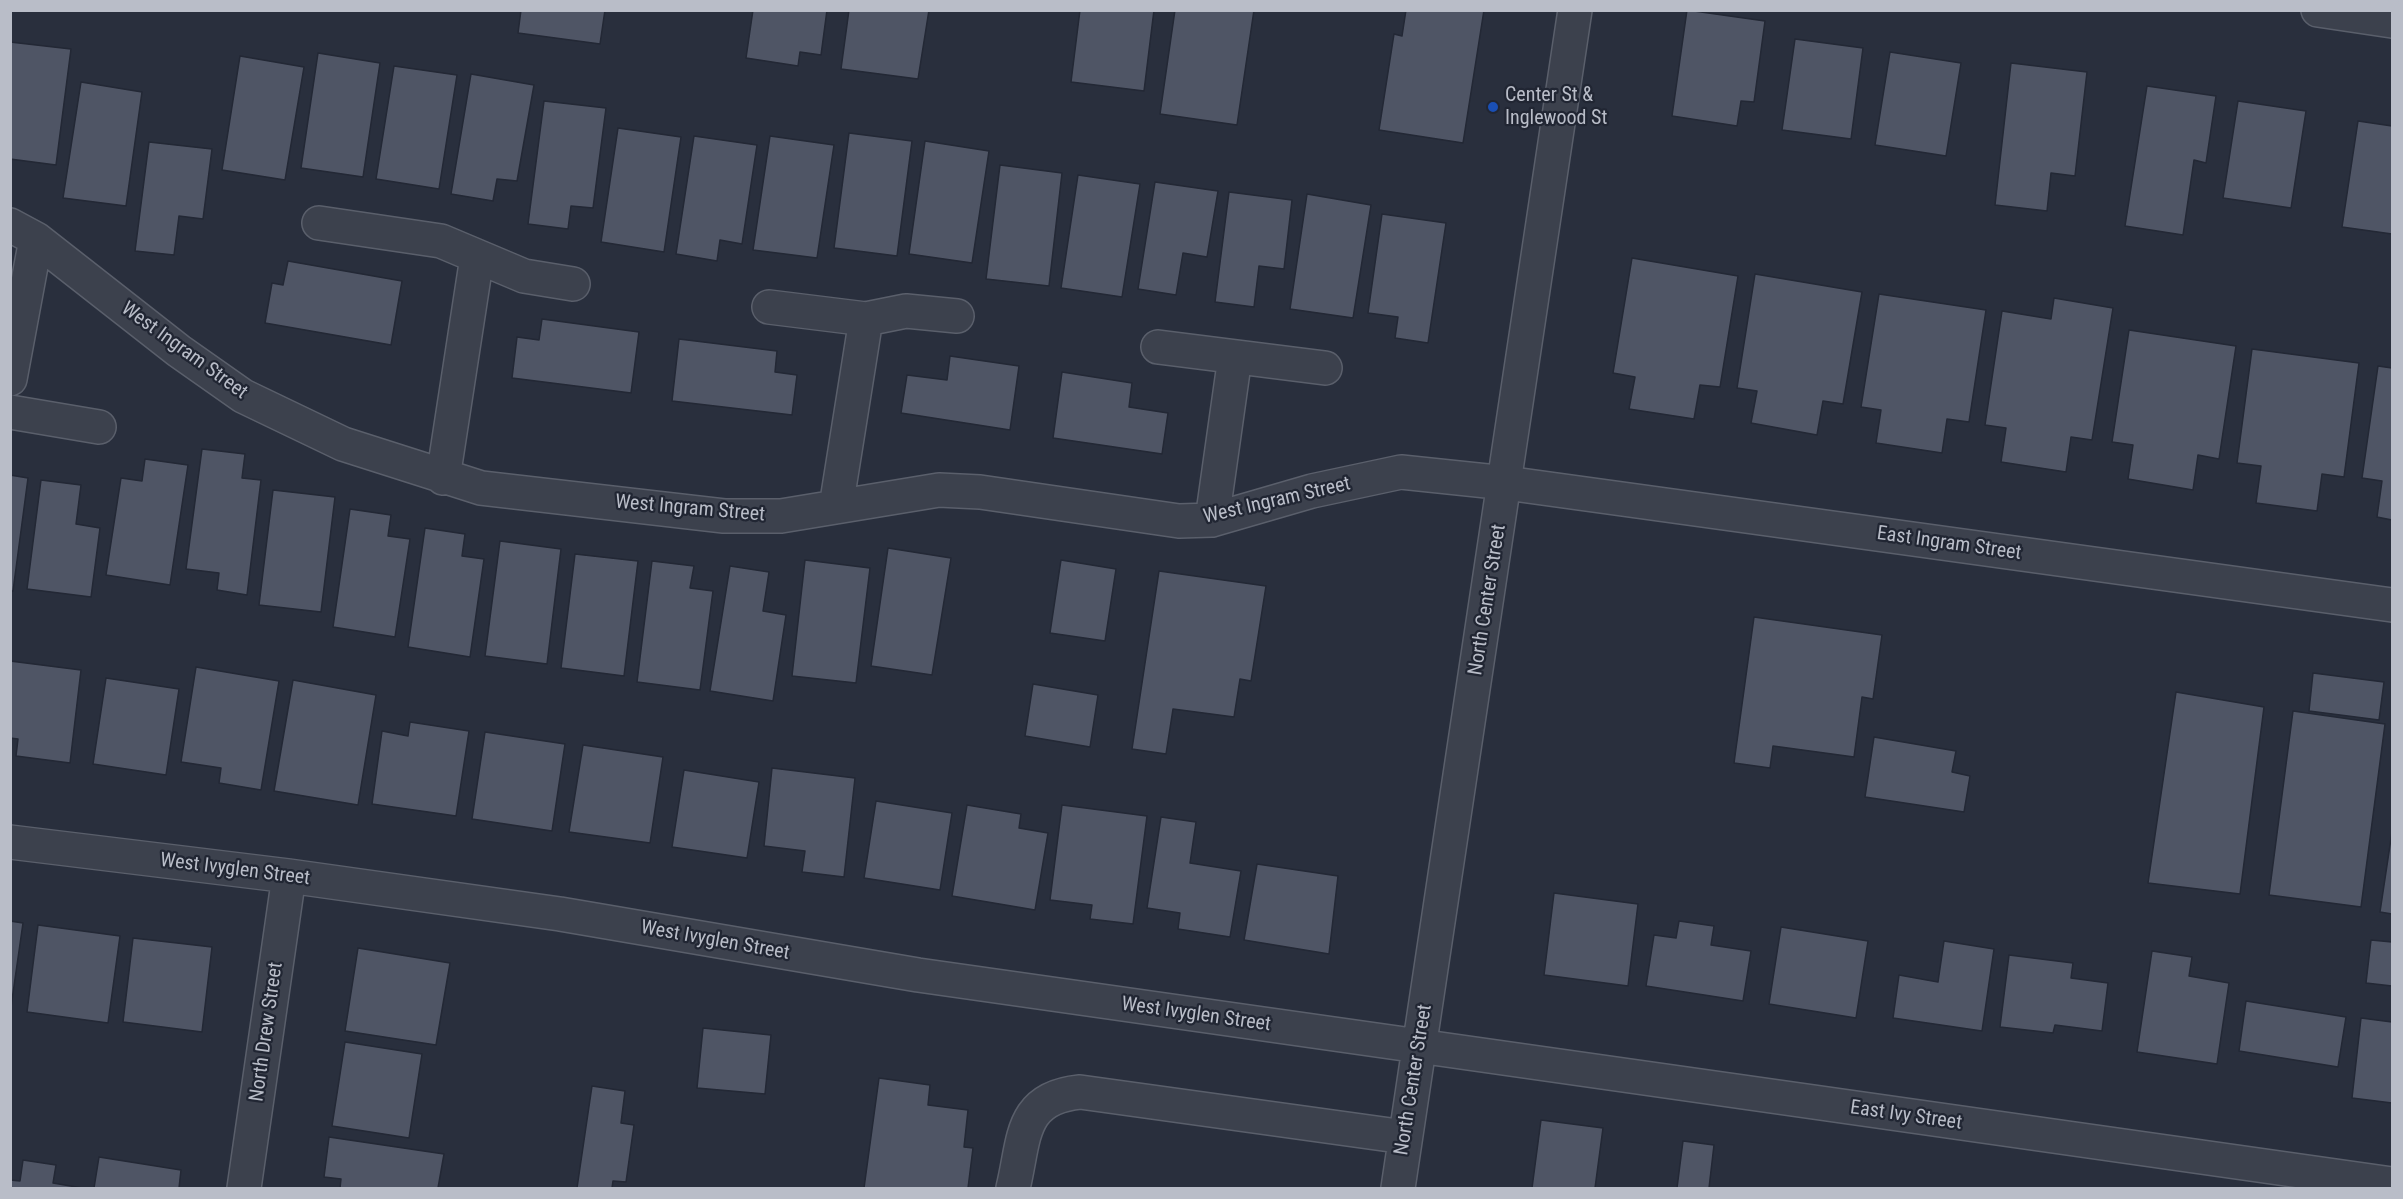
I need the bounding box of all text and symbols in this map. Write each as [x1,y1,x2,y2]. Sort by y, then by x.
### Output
place label: Center St & Inglewood St [1505,84,1607,131]
marker: Center St & Inglewood St [1486,100,1500,114]
street label: West Ingram Street [116,297,252,405]
street label: West Ingram Street [1201,472,1353,530]
street label: West Ingram Street [614,490,766,528]
street label: East Ingram Street [1875,522,2023,566]
street label: North Center Street [1464,523,1512,677]
street label: West Ivyglen Street [159,849,311,891]
street label: West Ivyglen Street [639,916,791,966]
street label: North Drew Street [245,961,289,1103]
street label: West Ivyglen Street [1120,993,1272,1037]
street label: North Center Street [1390,1003,1438,1157]
street label: East Ivy Street [1849,1096,1963,1136]

